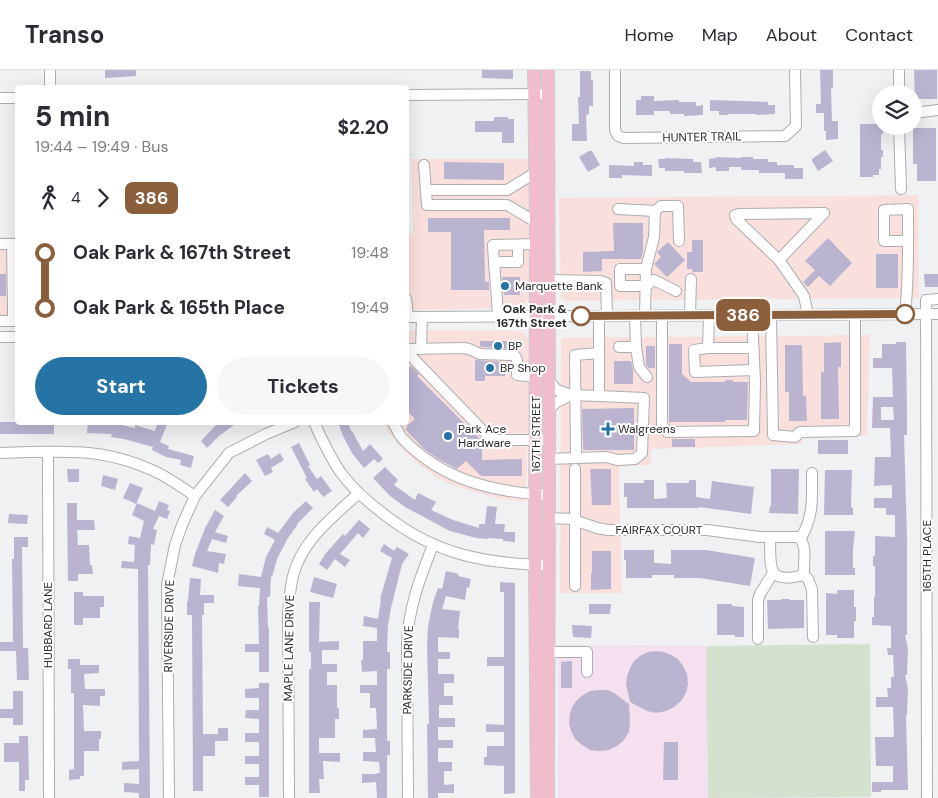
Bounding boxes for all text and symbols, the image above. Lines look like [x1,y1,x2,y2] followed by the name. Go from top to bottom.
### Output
[25,19,104,50] text: Transo
[624,23,674,47] text: Home
[702,23,738,47] text: Map
[766,23,817,47] text: About
[845,23,913,47] text: Contact
[872,85,922,135] map controls
[872,85,922,135] button: layers
[35,98,110,135] text: 5 min
[338,115,389,140] text: $2.20
[662,128,742,146] street label: HUNTER TRAIL
[35,136,168,157] text: 19:44 – 19:49 · Bus
[35,184,63,212] icon: walk
[89,184,117,212] icon: forward
[135,186,168,210] text: 386
[71,187,81,208] text: 4
[73,240,291,265] text: Oak Park & 167th Street
[351,242,389,263] text: 19:48
[515,278,603,294] place label: Marquette Bank
[499,280,511,292] marker: Marquette Bank
[73,295,285,320] text: Oak Park & 165th Place
[351,297,389,318] text: 19:49
[714,299,772,331] line badge: 386
[496,301,568,331] place label: Oak Park & 167th Street
[726,303,760,327] text: 386
[895,304,915,324] unlabelled marker
[571,306,591,326] marker: Oak Park & 167th Street
[508,338,522,354] place label: BP
[492,340,504,352] marker: BP
[35,357,207,415] button: Start
[217,357,389,415] button: Tickets
[500,360,546,376] place label: BP Shop
[484,362,496,374] marker: BP Shop
[528,396,544,472] street label: 167TH STREET
[458,421,511,451] place label: Park Ace Hardware
[618,421,676,437] place label: Walgreens
[602,423,614,435] marker: Walgreens
[442,430,454,442] marker: Park Ace Hardware
[919,520,935,592] street label: 165TH PLACE
[615,522,703,538] street label: FAIRFAX COURT
[160,579,178,673] street label: RIVERSIDE DRIVE
[40,582,56,668] street label: HUBBARD LANE
[280,594,298,702] street label: MAPLE LANE DRIVE
[399,625,417,715] street label: PARKSIDE DRIVE

